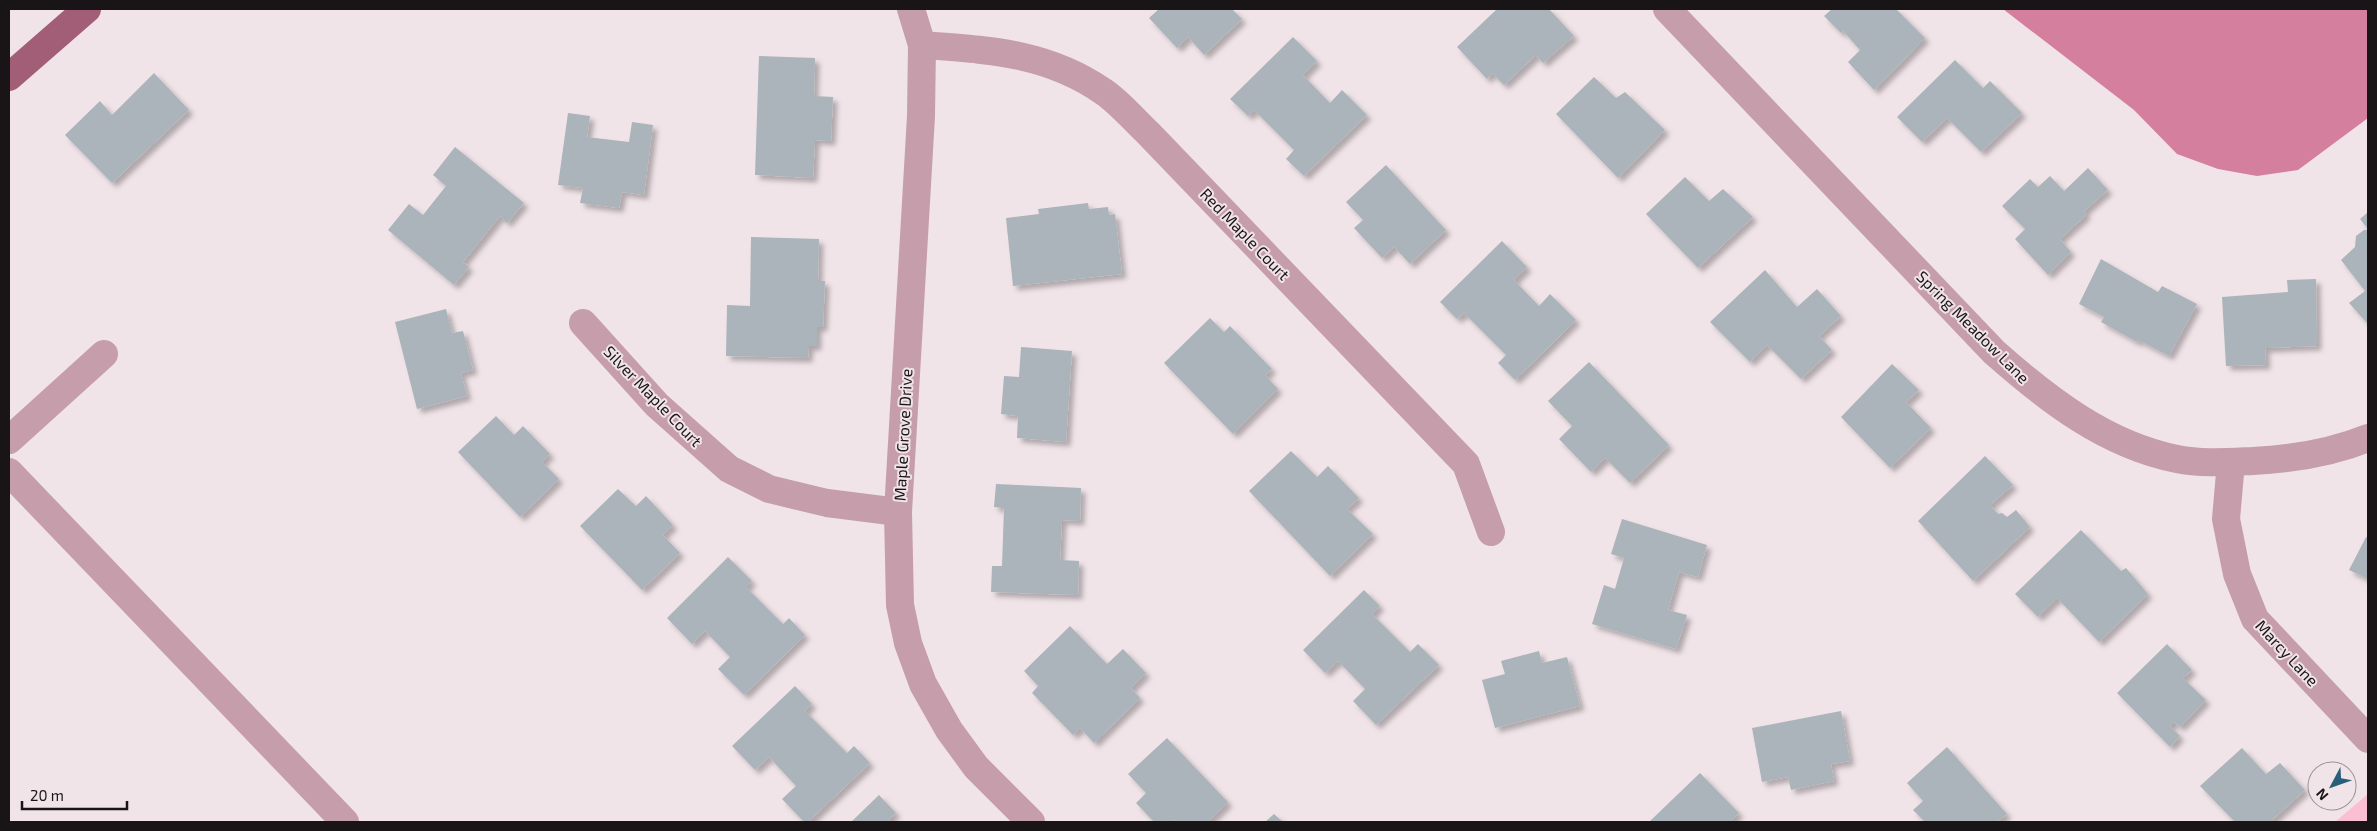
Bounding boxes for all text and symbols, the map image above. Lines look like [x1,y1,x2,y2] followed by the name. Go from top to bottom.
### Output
[1197,184,1294,283] street label: Red Maple Court
[1913,266,2034,387] street label: Spring Meadow Lane
[600,341,706,450] street label: Silver Maple Court
[890,368,915,502] street label: Maple Grove Drive
[2252,616,2323,690] street label: Marcy Lane
[2307,761,2357,811] north arrow
[22,778,128,810] scale bar
[2312,785,2332,804] text: N
[30,786,64,804] text: 20 m

